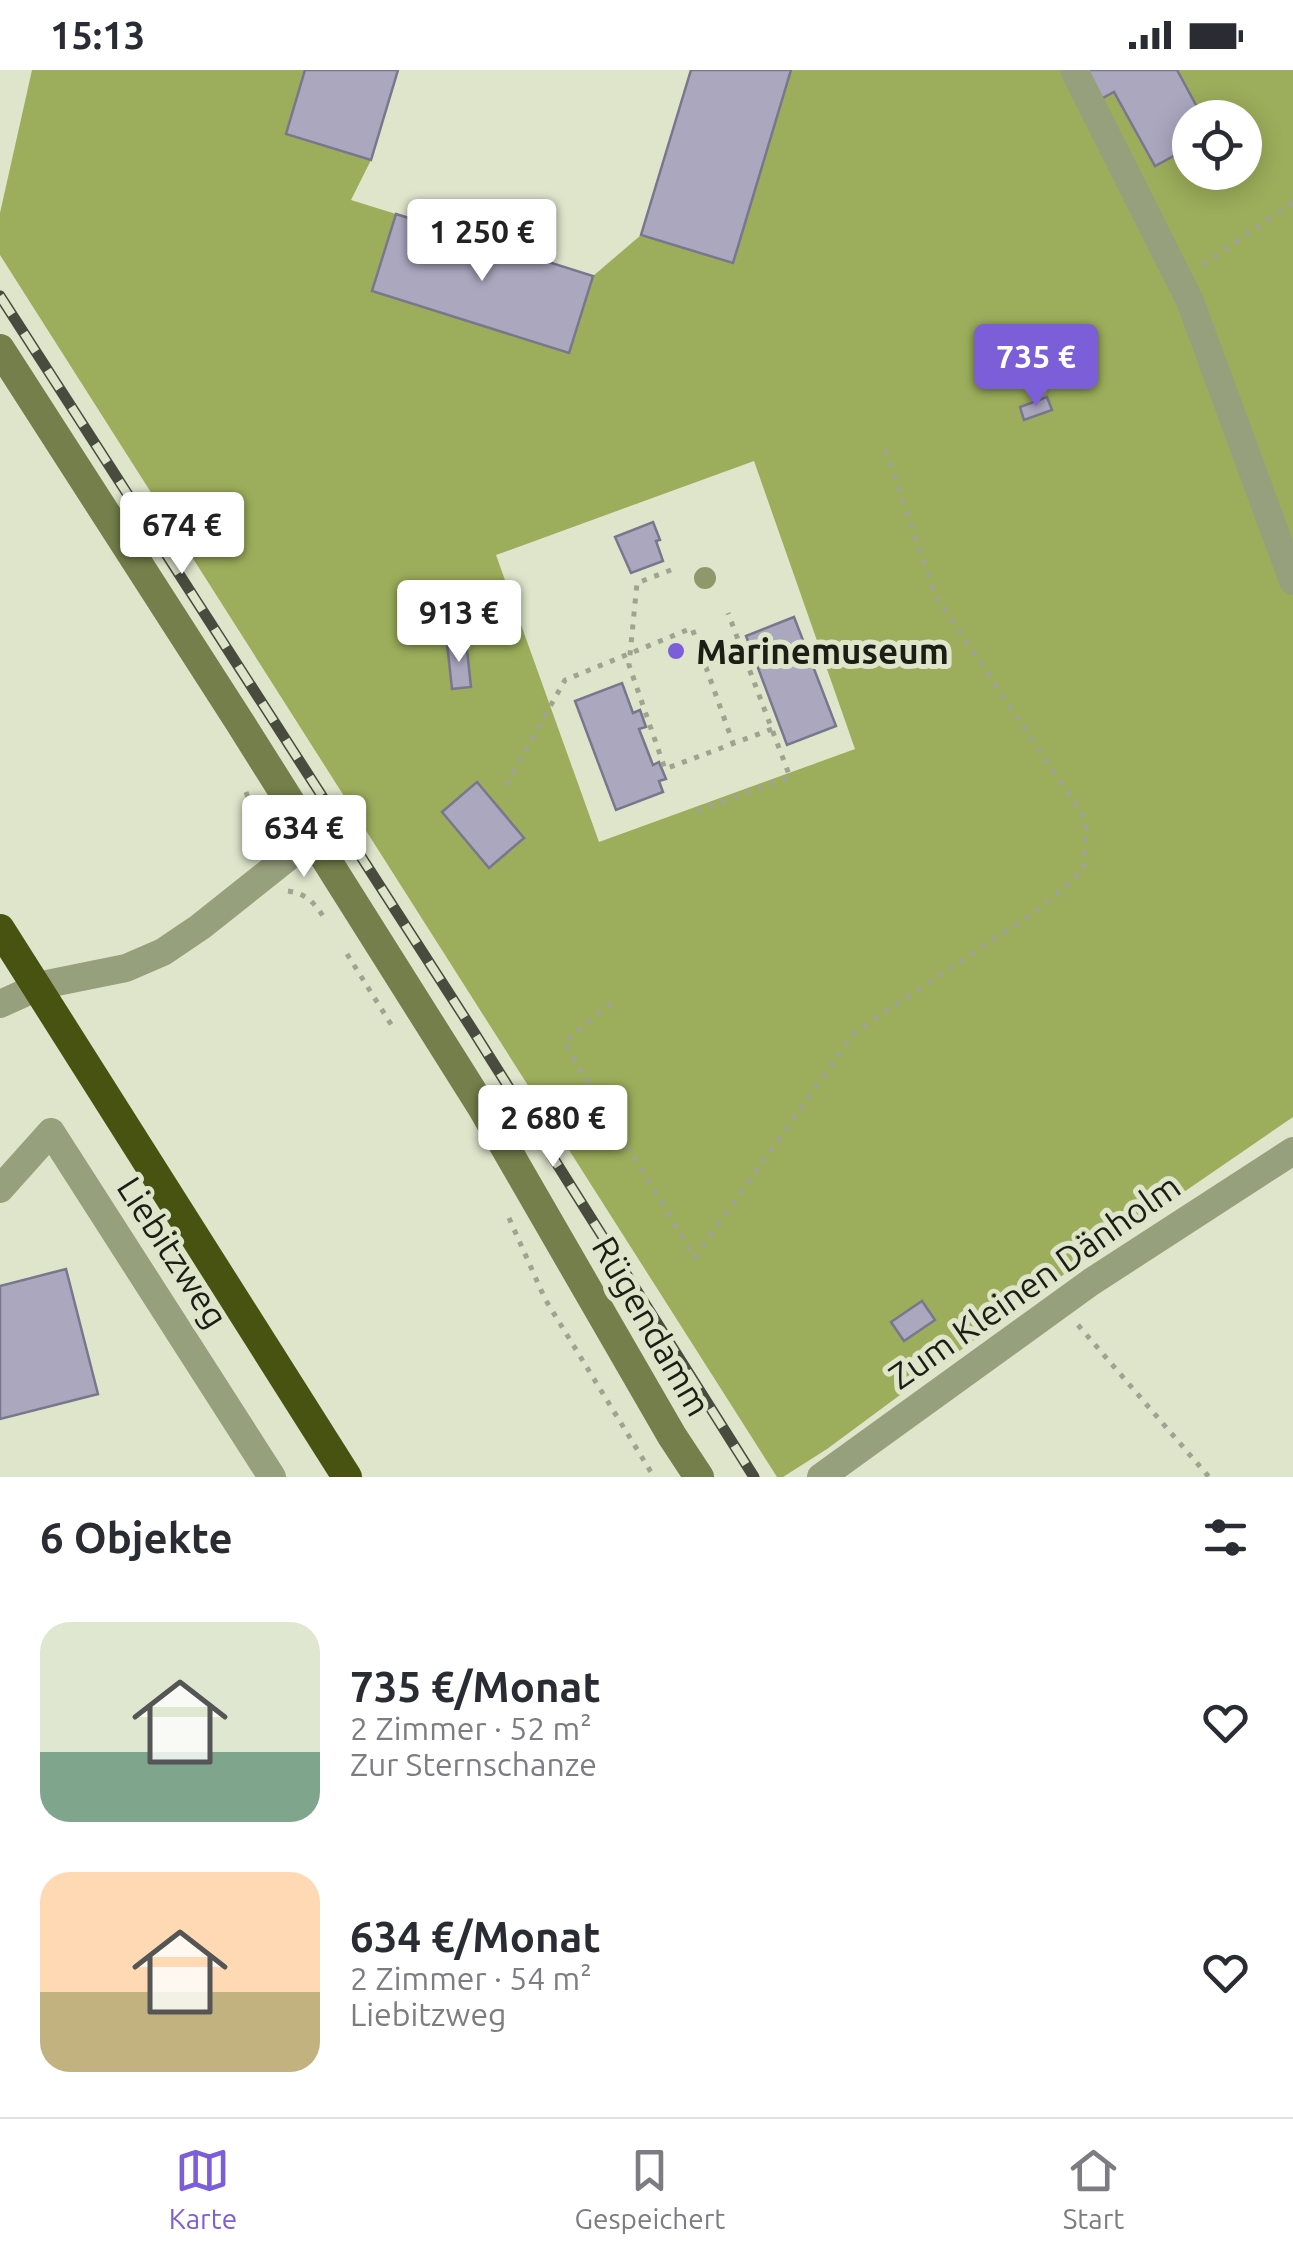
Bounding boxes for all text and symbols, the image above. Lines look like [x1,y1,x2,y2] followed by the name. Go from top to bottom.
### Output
[50,14,145,56] text: 15:13
[1172,100,1262,190] map controls
[1172,100,1262,190] button: locate
[390,199,574,284] pin: 1 250 €
[429,213,535,249] text: 1 250 €
[966,324,1106,409] pin: 735 €
[996,338,1076,374] text: 735 €
[112,492,252,577] pin: 674 €
[142,506,222,542] text: 674 €
[389,580,529,665] pin: 913 €
[419,594,499,630] text: 913 €
[696,631,949,671] place label: Marinemuseum
[665,640,687,662] marker: Marinemuseum
[234,795,374,880] pin: 634 €
[264,809,344,845] text: 634 €
[461,1085,645,1170] pin: 2 680 €
[500,1099,606,1135] text: 2 680 €
[881,1165,1187,1397] street label: Zum Kleinen Dänholm
[110,1169,236,1335] street label: Liebitzweg
[585,1229,719,1423] street label: Rügendamm
[1198,1510,1253,1565] icon: filters
[40,1514,233,1561] text: 6 Objekte
[120,1662,240,1782] icon: home
[350,1663,601,1710] text: 735 €/Monat
[1198,1695,1253,1750] icon: heart
[350,1710,592,1746] text: 2 Zimmer · 52 m²
[350,1746,597,1782] text: Zur Sternschanze
[120,1912,240,2032] icon: home
[350,1913,601,1960] text: 634 €/Monat
[1198,1945,1253,2000] icon: heart
[350,1960,592,1996] text: 2 Zimmer · 54 m²
[350,1996,506,2032] text: Liebitzweg
[169,2143,237,2234] tab: Karte
[574,2143,725,2234] tab: Gespeichert
[1063,2143,1124,2234] tab: Start

